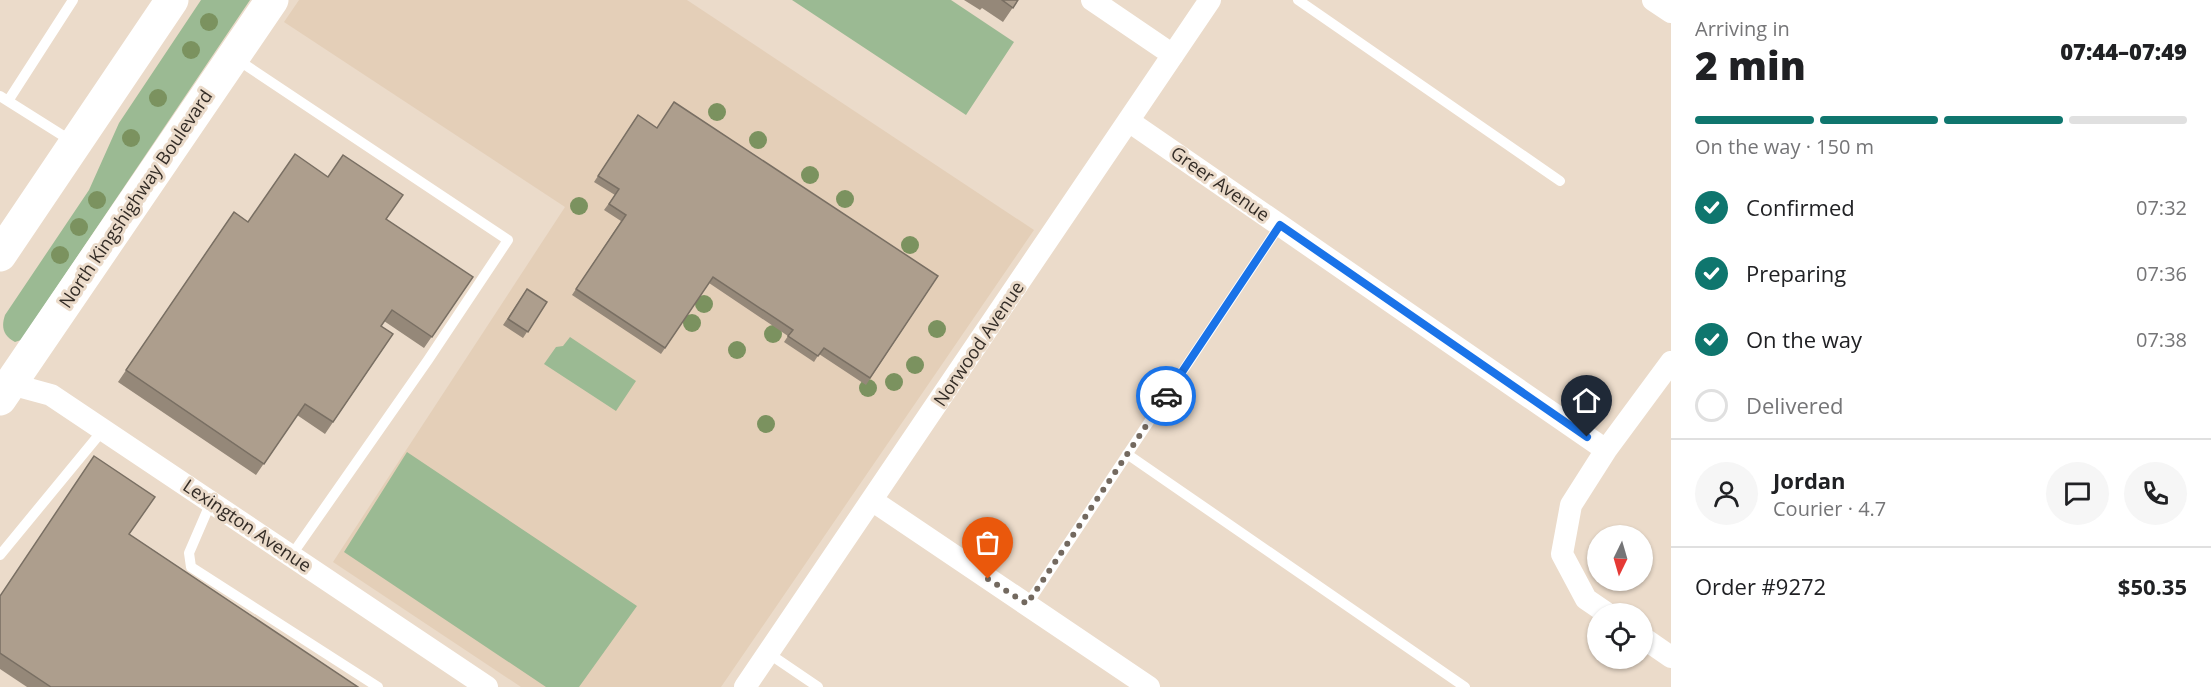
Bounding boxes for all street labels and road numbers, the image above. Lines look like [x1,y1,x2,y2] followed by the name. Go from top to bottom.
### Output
[53,85,217,312] street label: North Kingshighway Boulevard
[1166,140,1275,226] street label: Greer Avenue
[927,276,1029,411] street label: Norwood Avenue
[179,473,316,577] street label: Lexington Avenue

